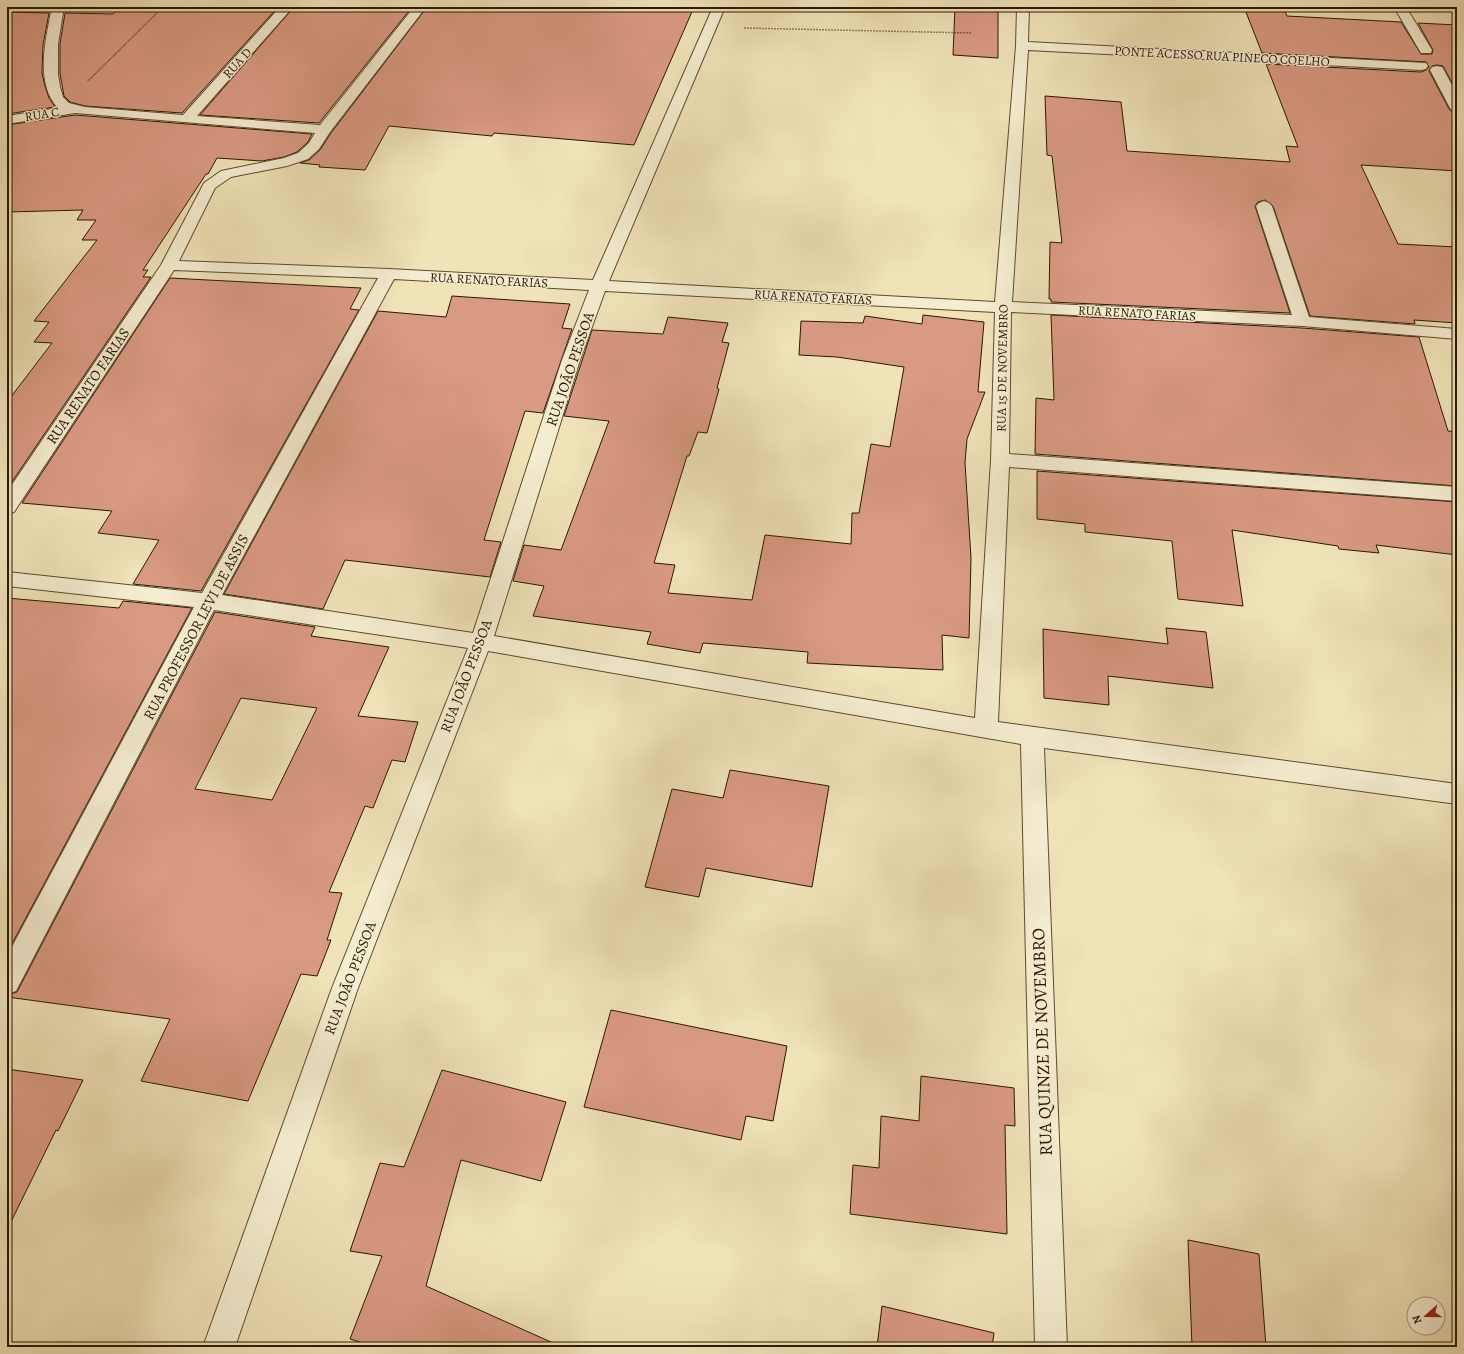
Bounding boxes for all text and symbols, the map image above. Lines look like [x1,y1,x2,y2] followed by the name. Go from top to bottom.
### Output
[1114,42,1330,70] street label: PONTE ACESSO RUA PINECO COELHO
[219,44,255,82] street label: RUA D
[24,103,60,125] street label: RUA C
[430,268,549,292] street label: RUA RENATO FARIAS
[754,285,873,309] street label: RUA RENATO FARIAS
[1078,301,1197,325] street label: RUA RENATO FARIAS
[992,304,1012,432] street label: RUA 15 DE NOVEMBRO
[541,309,599,429] street label: RUA JOÃO PESSOA
[42,324,134,448] street label: RUA RENATO FARIAS
[138,531,254,723] street label: RUA PROFESSOR LEVI DE ASSIS
[435,616,497,735] street label: RUA JOÃO PESSOA
[319,918,381,1037] street label: RUA JOÃO PESSOA
[1026,928,1058,1156] street label: RUA QUINZE DE NOVEMBRO
[1406,1296,1446,1336] north arrow
[1409,1313,1426,1326] text: N

